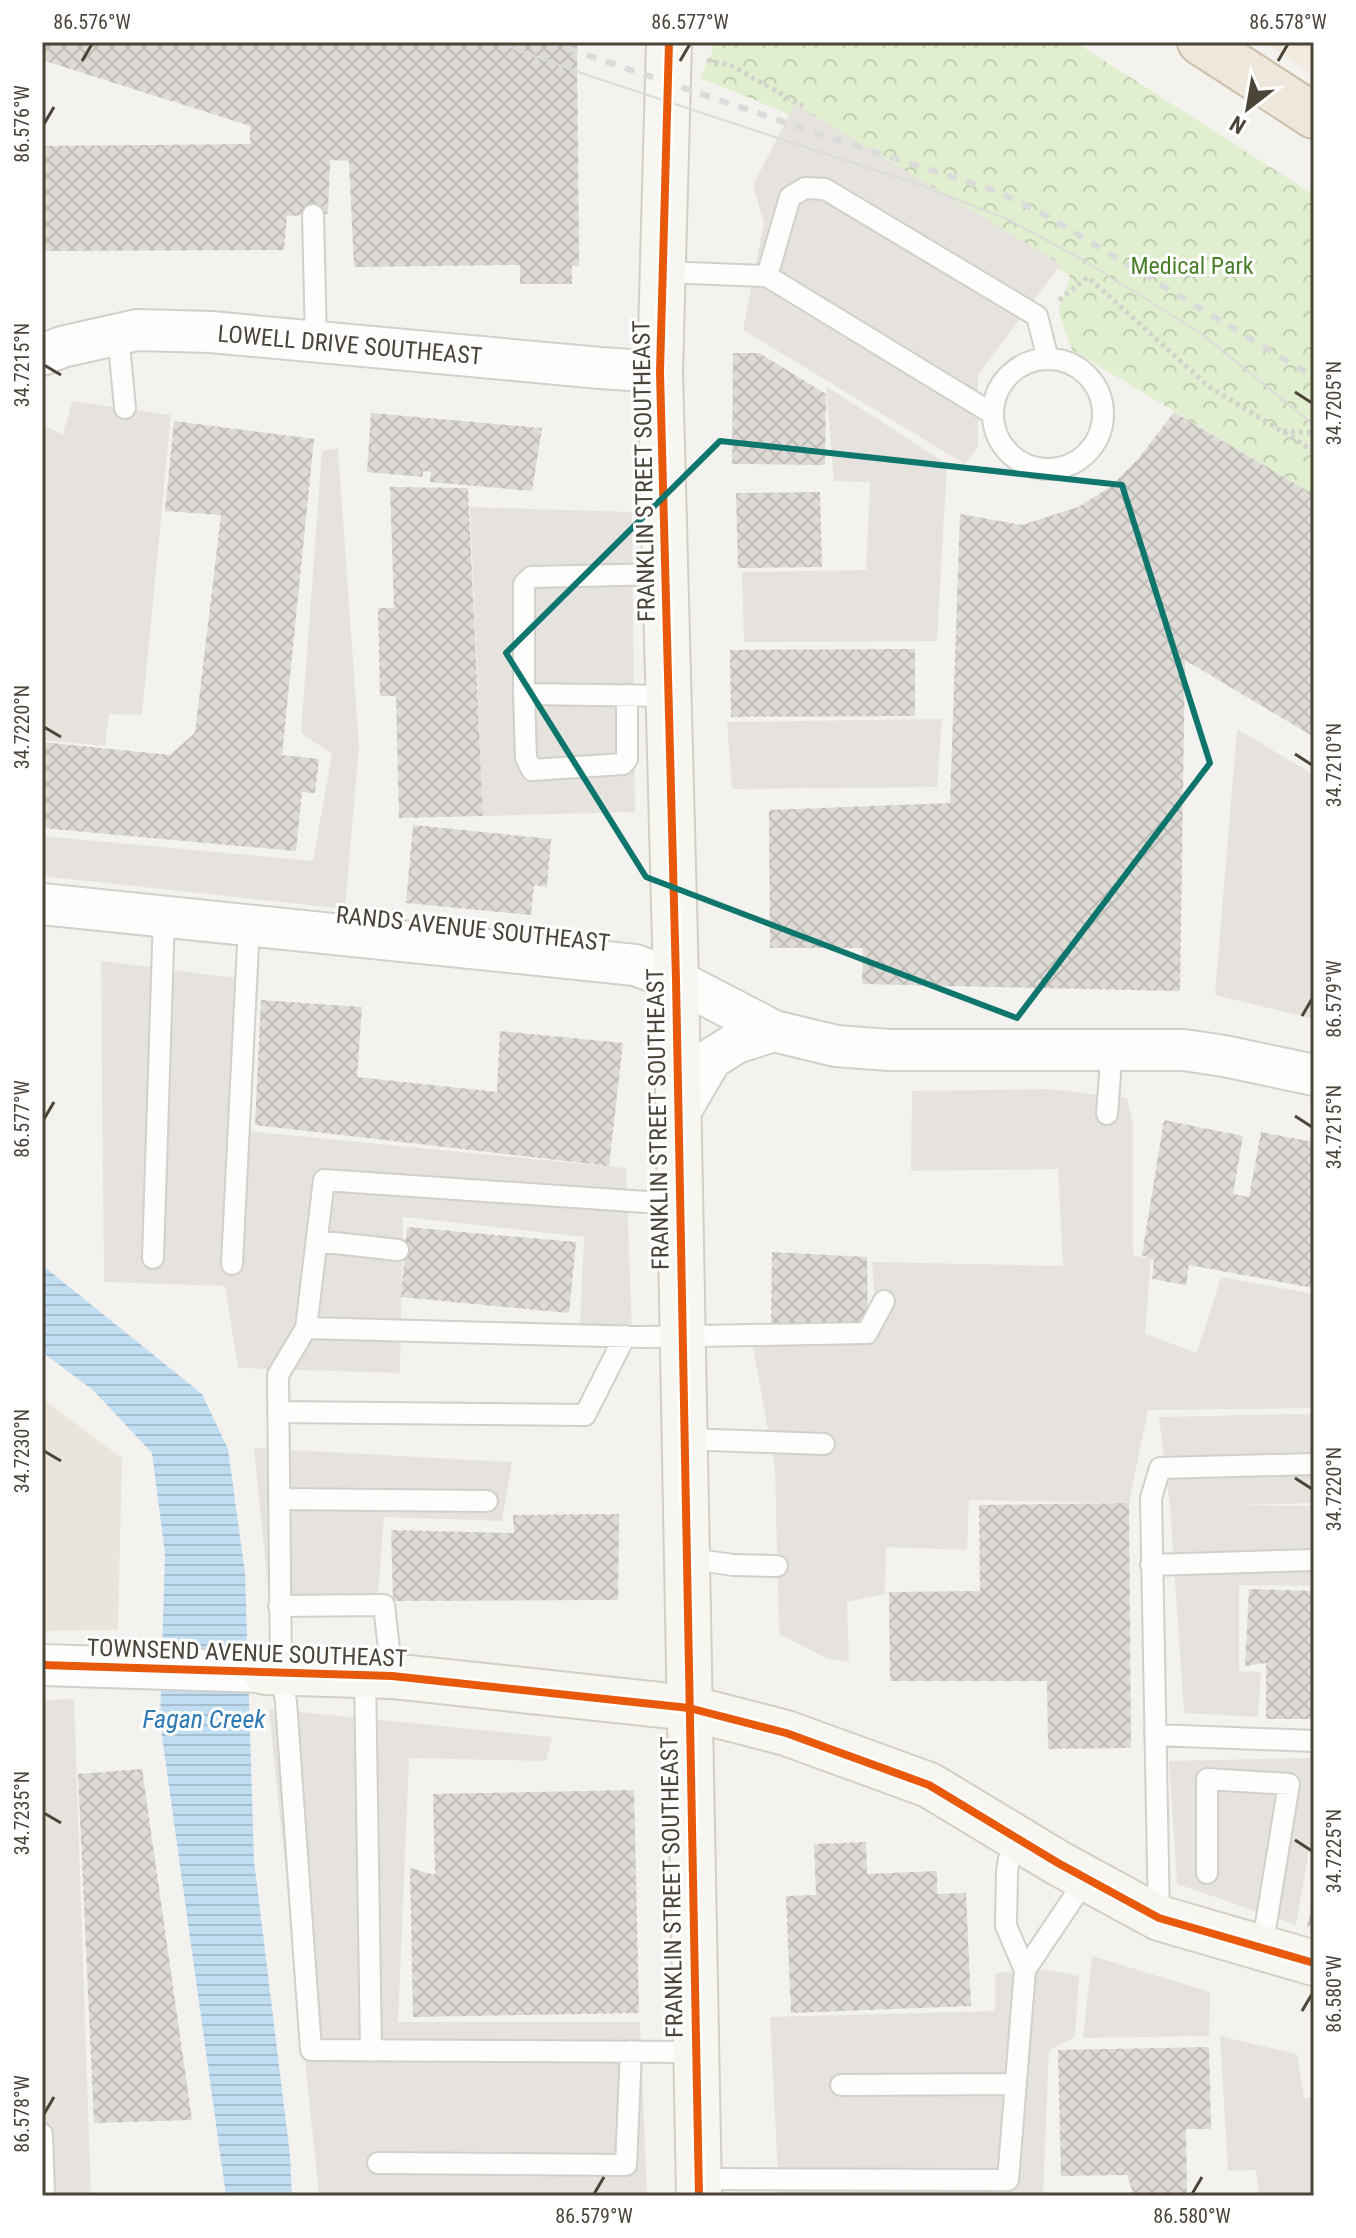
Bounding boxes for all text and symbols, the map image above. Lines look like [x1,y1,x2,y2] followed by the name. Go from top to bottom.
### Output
[53,10,131,34] text: 86.576°W
[651,10,729,34] text: 86.577°W
[1249,10,1327,34] text: 86.578°W
[1208,68,1288,148] north arrow
[10,85,34,163] text: 86.576°W
[1226,111,1250,139] text: N
[1130,252,1254,280] park label: Medical Park
[217,319,483,371] street label: LOWELL DRIVE SOUTHEAST
[627,320,661,622] street label: FRANKLIN STREET SOUTHEAST
[10,323,34,407] text: 34.7215°N
[1322,361,1346,445] text: 34.7205°N
[10,685,34,769] text: 34.7220°N
[1322,723,1346,807] text: 34.7210°N
[335,901,611,957] street label: RANDS AVENUE SOUTHEAST
[1322,960,1346,1038] text: 86.579°W
[641,968,675,1270] street label: FRANKLIN STREET SOUTHEAST
[10,1080,34,1158] text: 86.577°W
[1322,1085,1346,1169] text: 34.7215°N
[10,1409,34,1493] text: 34.7230°N
[1322,1447,1346,1531] text: 34.7220°N
[86,1633,408,1673] street label: TOWNSEND AVENUE SOUTHEAST
[142,1704,266,1734] water label: Fagan Creek
[655,1736,689,2038] street label: FRANKLIN STREET SOUTHEAST
[10,1771,34,1855] text: 34.7235°N
[1322,1809,1346,1893] text: 34.7225°N
[1322,1955,1346,2033] text: 86.580°W
[10,2075,34,2153] text: 86.578°W
[555,2204,633,2228] text: 86.579°W
[1153,2204,1231,2228] text: 86.580°W

